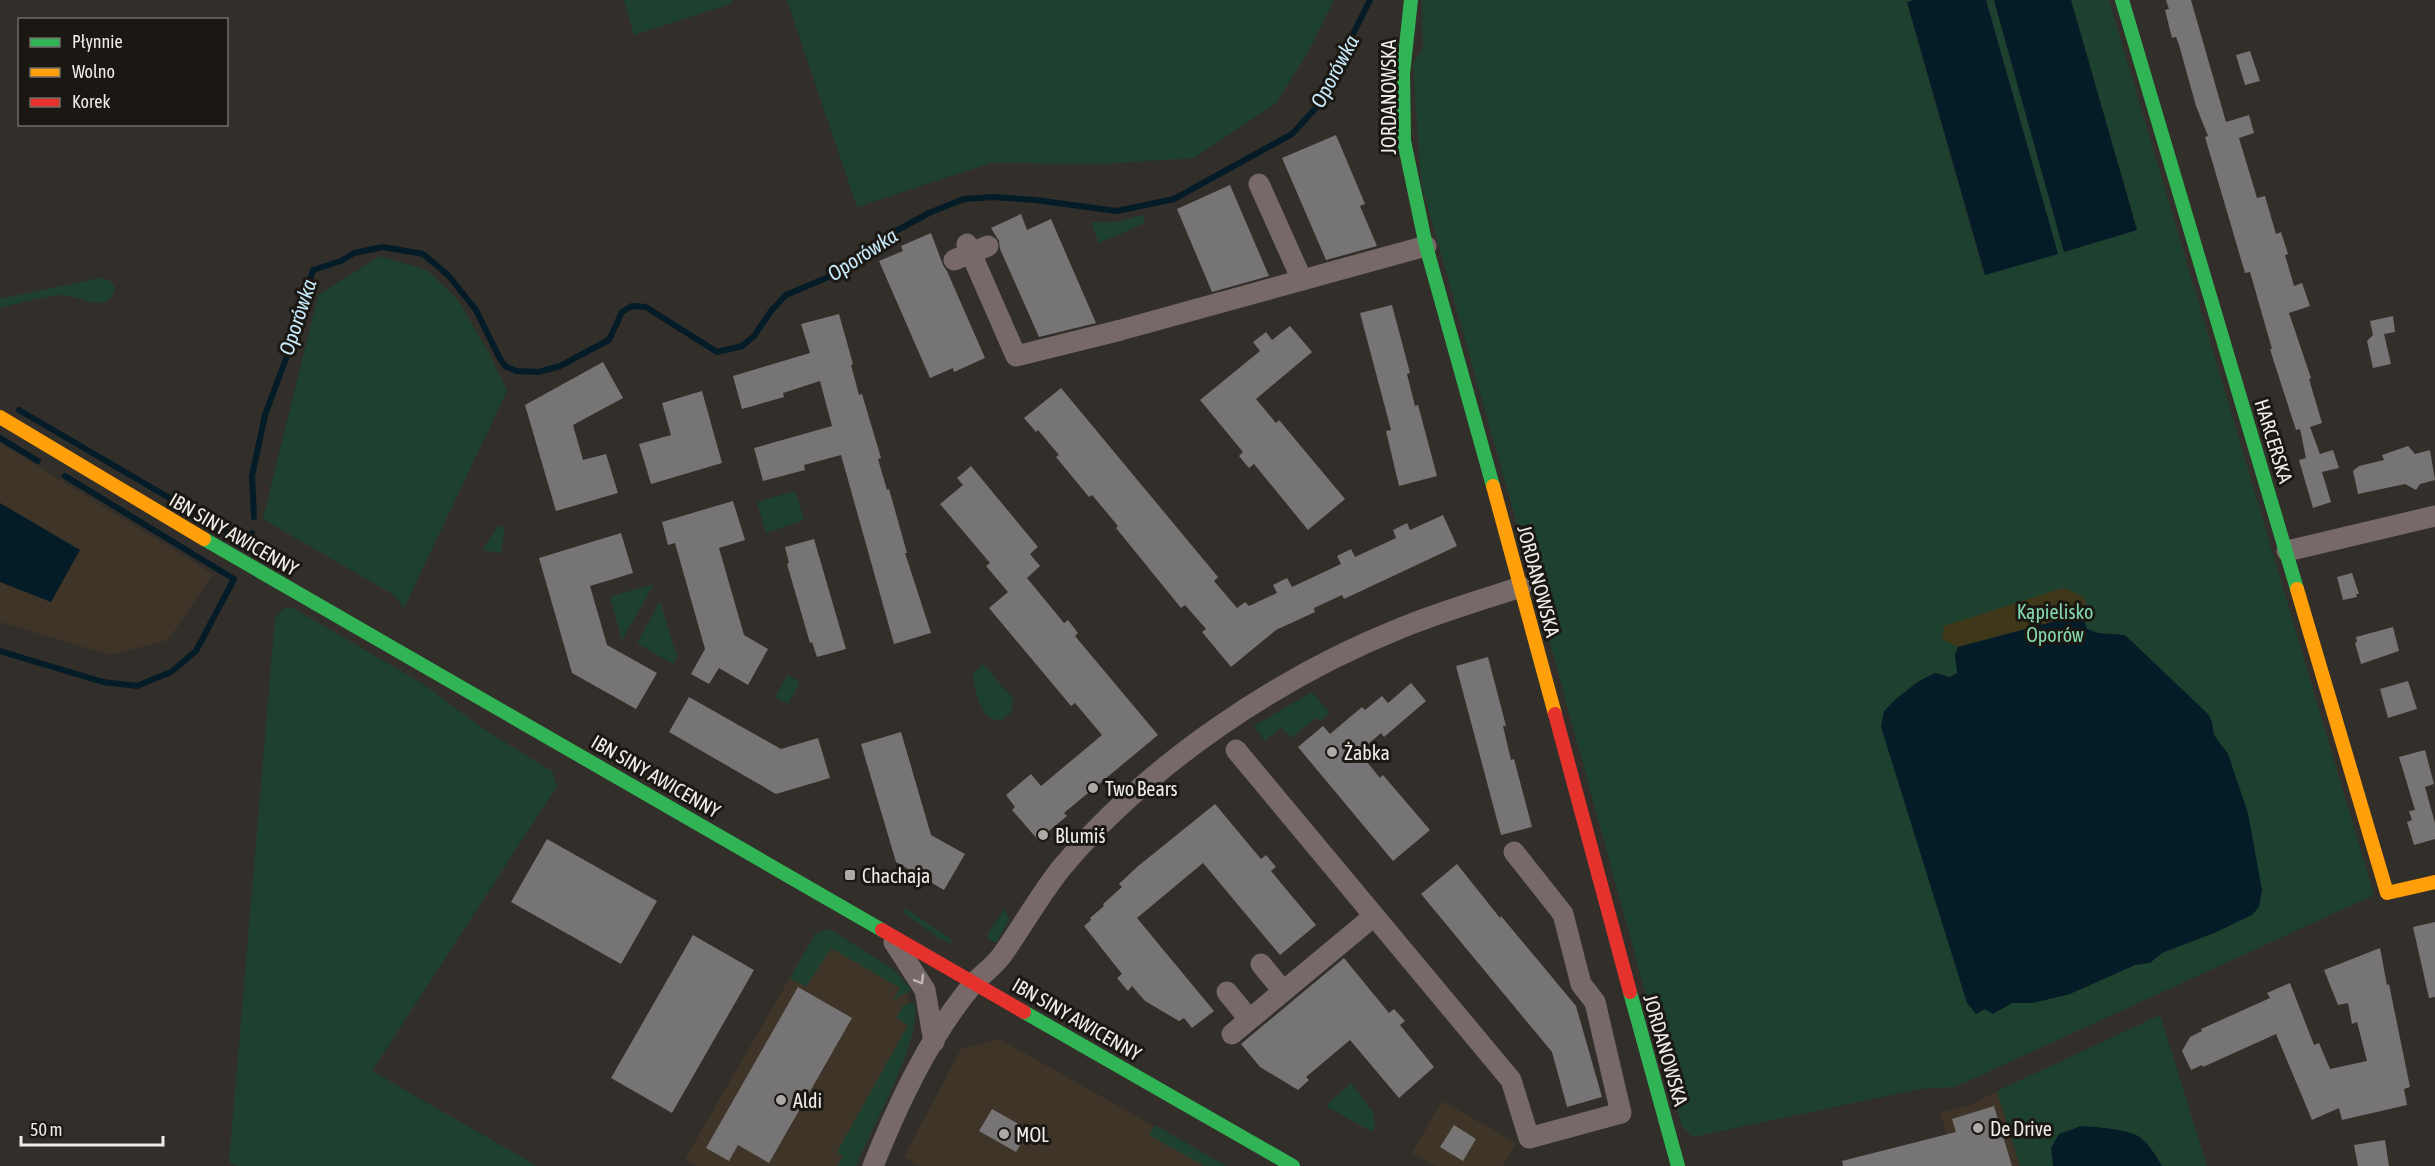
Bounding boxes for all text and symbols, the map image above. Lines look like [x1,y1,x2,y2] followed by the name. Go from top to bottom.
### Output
[18,18,228,126] legend
[72,31,123,52] text: Płynnie
[1305,31,1363,111] water label: Oporówka
[1377,39,1400,154] street label: JORDANOWSKA
[72,61,115,82] text: Wolno
[72,91,110,112] text: Korek
[823,222,902,285] water label: Oporówka
[273,276,321,358] water label: Oporówka
[2250,396,2298,486] street label: HARCERSKA
[165,488,303,580] street label: IBN SINY AWICENNY
[1513,523,1565,640] street label: JORDANOWSKA
[2017,600,2093,646] park label: Kąpielisko Oporów
[587,730,725,822] street label: IBN SINY AWICENNY
[1344,741,1390,764] place label: Żabka
[1325,745,1339,759] marker: Żabka
[1105,777,1178,800] place label: Two Bears
[1086,781,1100,795] marker: Two Bears
[1055,824,1106,847] place label: Blumiś
[1036,828,1050,842] marker: Blumiś
[862,864,930,887] place label: Chachaja
[843,868,857,882] marker: Chachaja
[1008,973,1146,1065] street label: IBN SINY AWICENNY
[913,974,924,984] one-way arrow
[1639,992,1693,1109] street label: JORDANOWSKA
[793,1089,822,1112] place label: Aldi
[774,1093,788,1107] marker: Aldi
[21,1109,164,1147] scale bar
[1990,1117,2052,1140] place label: De Drive
[30,1119,62,1140] text: 50 m
[1971,1121,1985,1135] marker: De Drive
[1016,1123,1049,1146] place label: MOL
[997,1127,1011,1141] marker: MOL

